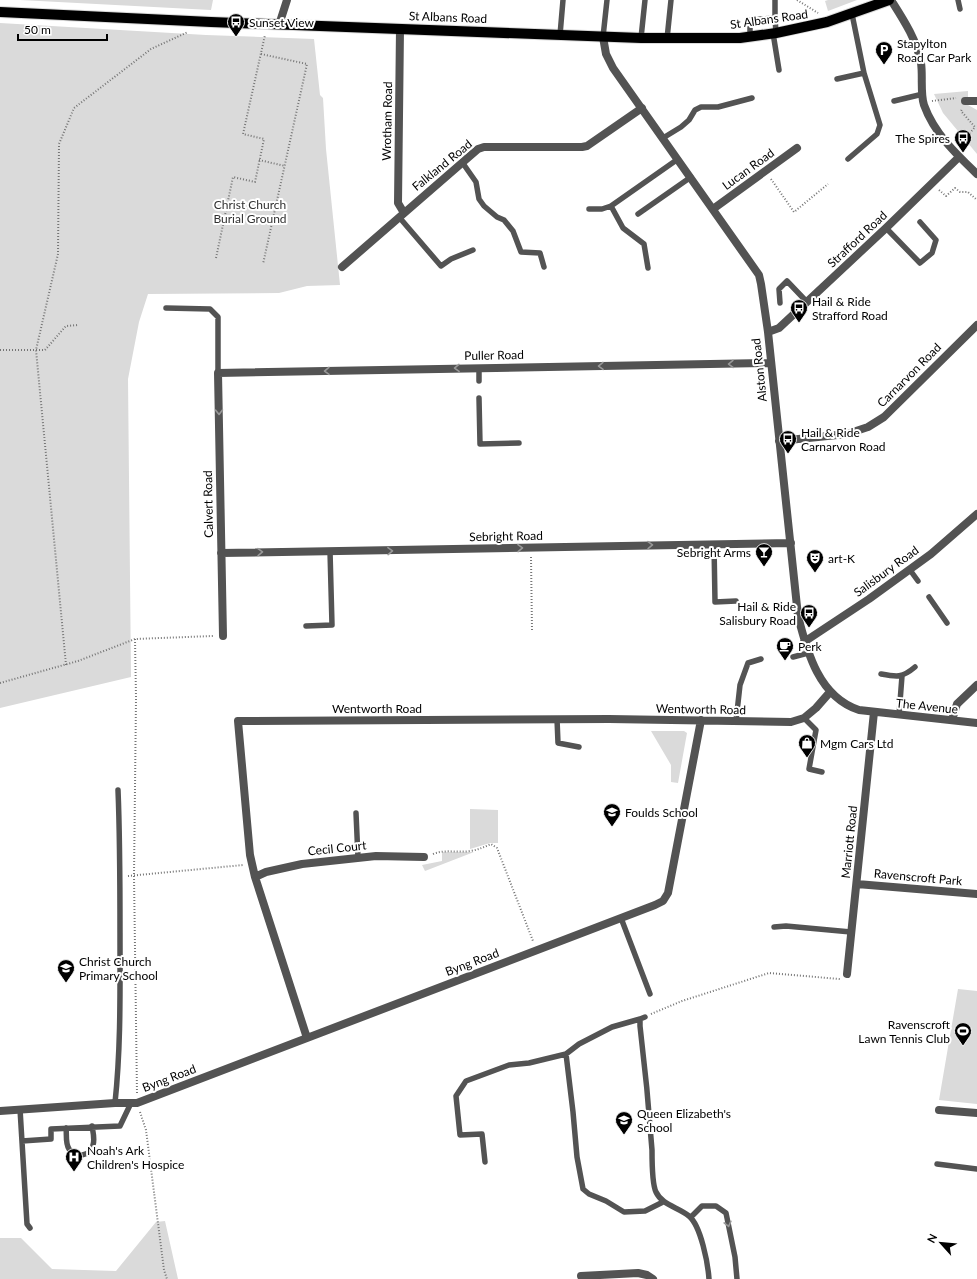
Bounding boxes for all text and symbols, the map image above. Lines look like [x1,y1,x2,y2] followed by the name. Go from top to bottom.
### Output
[729,6,809,32] street label: St Albans Road
[409,8,487,26] street label: St Albans Road
[226,12,246,37] bus stop icon: Sunset View
[249,15,314,30] place label: Sunset View
[18,16,107,42] scale bar
[24,22,51,37] text: 50 m
[897,36,972,65] place label: Stapylton Road Car Park
[874,40,894,65] parking icon: Stapylton Road Car Park
[379,81,395,161] street label: Wrotham Road
[953,128,973,153] bus stop icon: The Spires
[895,131,950,146] place label: The Spires
[409,136,475,194] street label: Falkland Road
[719,145,777,193] street label: Lucan Road
[213,197,287,226] park label: Christ Church Burial Ground
[824,208,890,270] street label: Strafford Road
[812,294,888,323] place label: Hail & Ride Strafford Road
[789,298,809,323] bus stop icon: Hail & Ride Strafford Road
[748,338,770,402] street label: Alston Road
[874,340,944,410] street label: Carnarvon Road
[464,347,524,363] street label: Puller Road
[728,359,734,368] one-way arrow
[598,362,604,370] one-way arrow
[454,364,460,372] one-way arrow
[324,367,330,375] one-way arrow
[215,409,223,415] one-way arrow
[801,425,886,454] place label: Hail & Ride Carnarvon Road
[778,429,798,454] bus stop icon: Hail & Ride Carnarvon Road
[200,470,216,538] street label: Calvert Road
[469,528,543,544] street label: Sebright Road
[647,541,653,549] one-way arrow
[754,542,774,567] bar icon: Sebright Arms
[851,542,921,600] street label: Salisbury Road
[517,544,523,552] one-way arrow
[677,545,751,560] place label: Sebright Arms
[387,546,393,555] one-way arrow
[257,548,263,556] one-way arrow
[805,548,825,573] theatre icon: art-K
[828,551,855,566] place label: art-K
[719,599,796,628] place label: Hail & Ride Salisbury Road
[799,603,819,628] bus stop icon: Hail & Ride Salisbury Road
[775,636,795,661] cafe icon: Perk
[798,639,823,654] place label: Perk
[895,695,959,717] street label: The Avenue
[332,701,422,716] street label: Wentworth Road
[656,701,746,717] street label: Wentworth Road
[797,733,817,758] shop icon: Mgm Cars Ltd
[820,736,893,751] place label: Mgm Cars Ltd
[602,802,622,827] school or university icon: Foulds School
[625,805,698,820] place label: Foulds School
[838,805,860,879] street label: Marriott Road
[307,837,368,859] street label: Cecil Court
[873,866,964,888] street label: Ravenscroft Park
[443,945,501,979] street label: Byng Road
[79,954,158,983] place label: Christ Church Primary School
[56,958,76,983] school or university icon: Christ Church Primary School
[858,1017,951,1046] place label: Ravenscroft Lawn Tennis Club
[953,1021,973,1046] sports icon: Ravenscroft Lawn Tennis Club
[140,1061,198,1095] street label: Byng Road
[637,1106,731,1135] place label: Queen Elizabeth's School
[614,1110,634,1135] school or university icon: Queen Elizabeth's School
[87,1143,184,1172] place label: Noah's Ark Children's Hospice
[64,1147,84,1172] hospital icon: Noah's Ark Children's Hospice
[724,1220,732,1227] one-way arrow
[921,1223,961,1263] north arrow
[924,1232,939,1245] text: N

